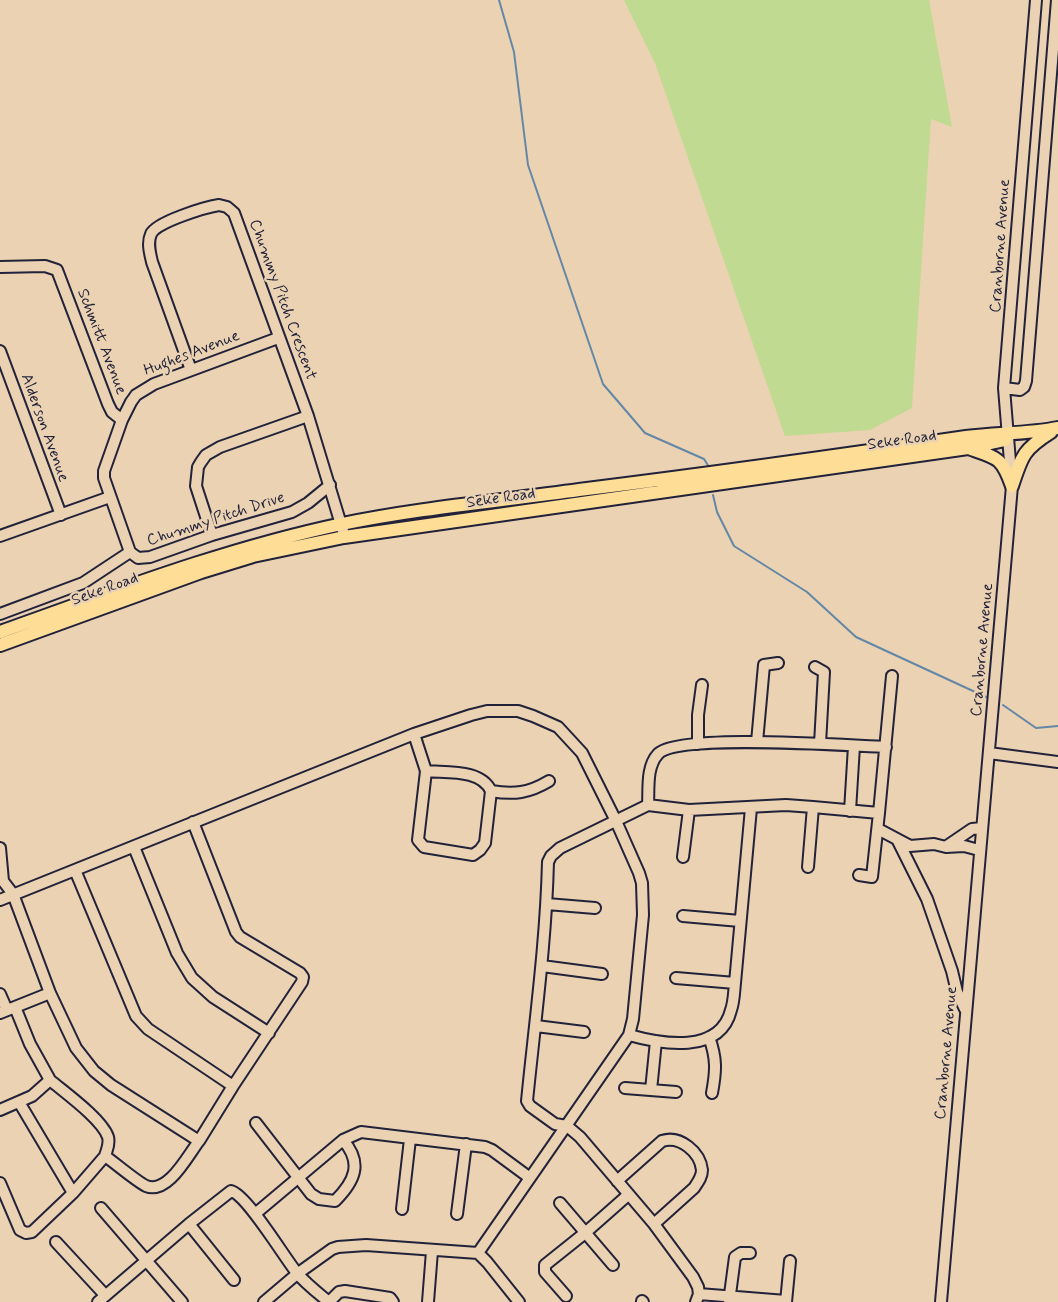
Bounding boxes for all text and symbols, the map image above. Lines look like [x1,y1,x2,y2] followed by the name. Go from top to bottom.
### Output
[987,179,1015,313] street label: Cranborne Avenue
[244,217,320,383] street label: Chummy Pitch Crescent
[72,286,130,398] street label: Schmitt Avenue
[141,327,243,381] street label: Hughes Avenue
[16,371,72,485] street label: Alderson Avenue
[866,427,938,455] street label: Seke Road
[465,485,537,513] street label: Seke Road
[145,489,287,551] street label: Chummy Pitch Drive
[69,569,141,611] street label: Seke Road
[968,582,998,718] street label: Cranborne Avenue
[932,985,962,1121] street label: Cranborne Avenue

